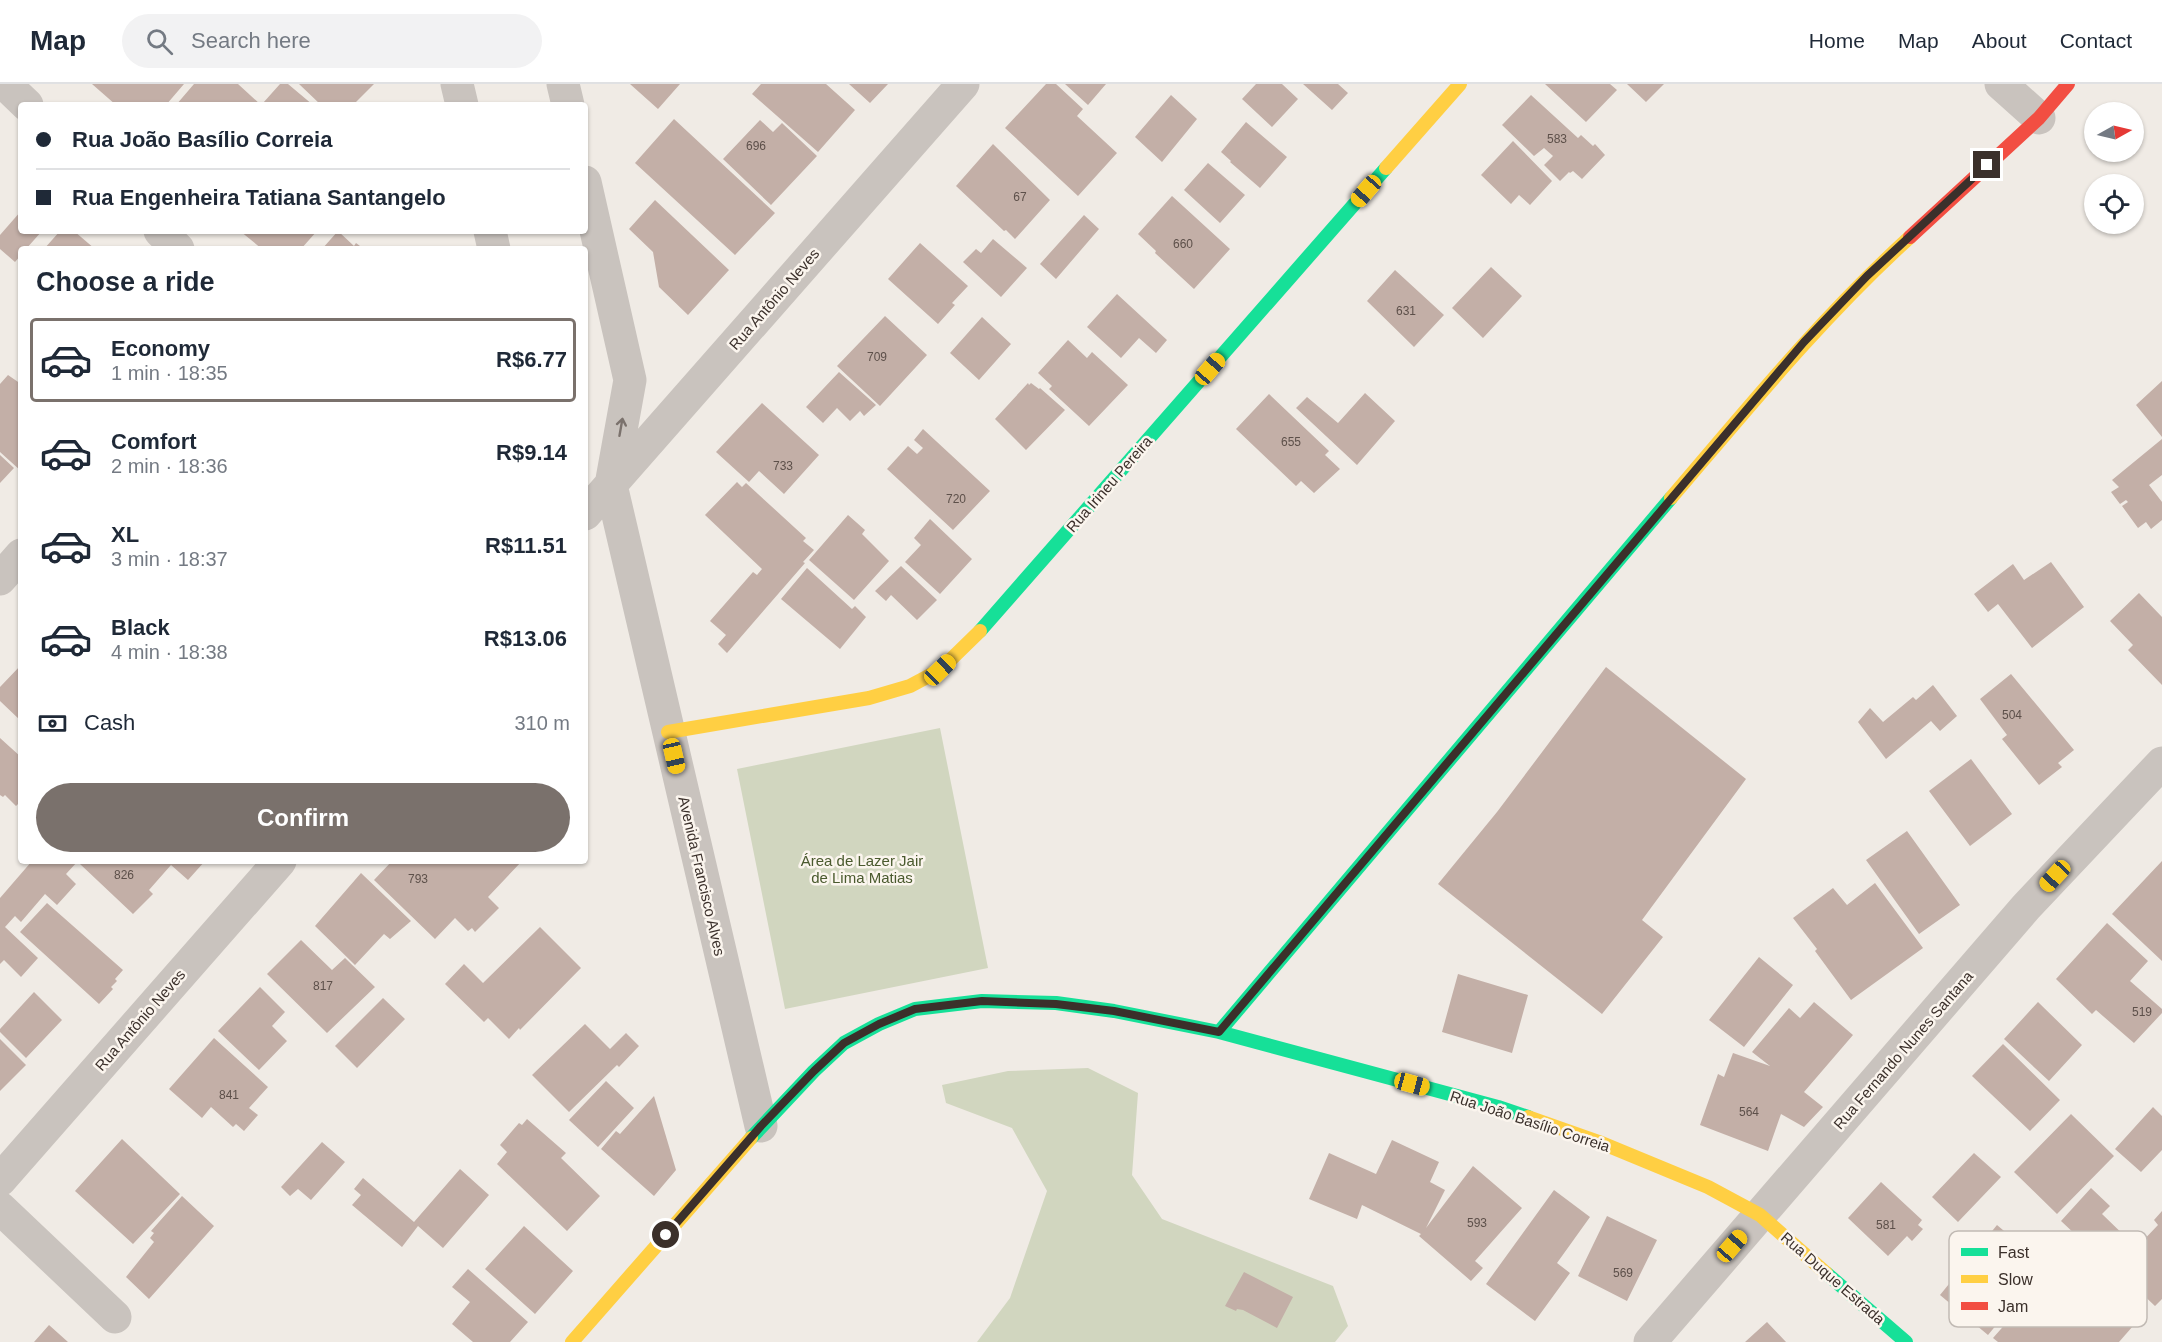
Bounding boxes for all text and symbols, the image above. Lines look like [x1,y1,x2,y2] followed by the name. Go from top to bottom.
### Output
[122,14,542,68] search box
[30,25,86,56] text: Map
[143,25,176,58] icon: search
[191,28,311,53] text: Search here
[1809,29,1865,52] text: Home
[1898,29,1939,52] text: Map
[1972,29,2027,52] text: About
[2060,29,2132,52] text: Contact
[2084,102,2144,162] north arrow
[2084,102,2144,234] map controls
[72,127,332,152] text: Rua João Basílio Correia
[1547,132,1567,146] house number: 583
[746,139,766,153] house number: 696
[1973,151,2000,178] route end
[1347,172,1385,210] car
[2084,174,2144,234] button: locate
[72,185,446,210] text: Rua Engenheira Tatiana Santangelo
[1013,190,1027,204] house number: 67
[1173,237,1193,251] house number: 660
[725,245,823,353] street label: Rua Antônio Neves
[36,267,215,297] text: Choose a ride
[1396,304,1416,318] house number: 631
[39,333,93,387] icon: car
[111,336,210,361] text: Economy
[496,347,567,372] text: R$6.77
[867,350,887,364] house number: 709
[1191,350,1229,388] car
[111,362,228,384] text: 1 min · 18:35
[616,418,627,438] one-way arrow
[39,426,93,480] icon: car
[111,429,197,454] text: Comfort
[1063,432,1156,536] street label: Rua Irineu Pereira
[1281,435,1301,449] house number: 655
[496,440,567,465] text: R$9.14
[111,455,228,477] text: 2 min · 18:36
[773,459,793,473] house number: 733
[946,492,966,506] house number: 720
[39,519,93,573] icon: car
[111,522,139,547] text: XL
[485,533,567,558] text: R$11.51
[111,548,228,570] text: 3 min · 18:37
[39,612,93,666] icon: car
[111,615,170,640] text: Black
[484,626,567,651] text: R$13.06
[111,641,228,663] text: 4 min · 18:38
[921,651,959,689] car
[36,707,69,740] icon: cash
[2002,708,2022,722] house number: 504
[84,710,135,735] text: Cash
[514,712,570,734] text: 310 m
[661,736,687,776] car
[36,783,570,852] button: Confirm
[675,795,729,957] street label: Avenida Francisco Alves
[801,852,923,886] park label: Área de Lazer Jair de Lima Matias
[2036,857,2074,895] car
[114,868,134,882] house number: 826
[408,872,428,886] house number: 793
[91,966,189,1074] street label: Rua Antônio Neves
[1830,967,1977,1132] street label: Rua Fernando Nunes Santana
[313,979,333,993] house number: 817
[2132,1005,2152,1019] house number: 519
[1392,1071,1432,1097] car
[1448,1087,1613,1155] street label: Rua João Basílio Correia
[219,1088,239,1102] house number: 841
[1739,1105,1759,1119] house number: 564
[1467,1216,1487,1230] house number: 593
[1876,1218,1896,1232] house number: 581
[652,1221,679,1248] route start
[1713,1227,1751,1265] car
[1778,1228,1889,1328] street label: Rua Duque Estrada
[1949,1231,2147,1327] legend
[1998,1244,2030,1261] text: Fast
[1613,1266,1633,1280] house number: 569
[1998,1271,2033,1288] text: Slow
[1998,1298,2028,1315] text: Jam

